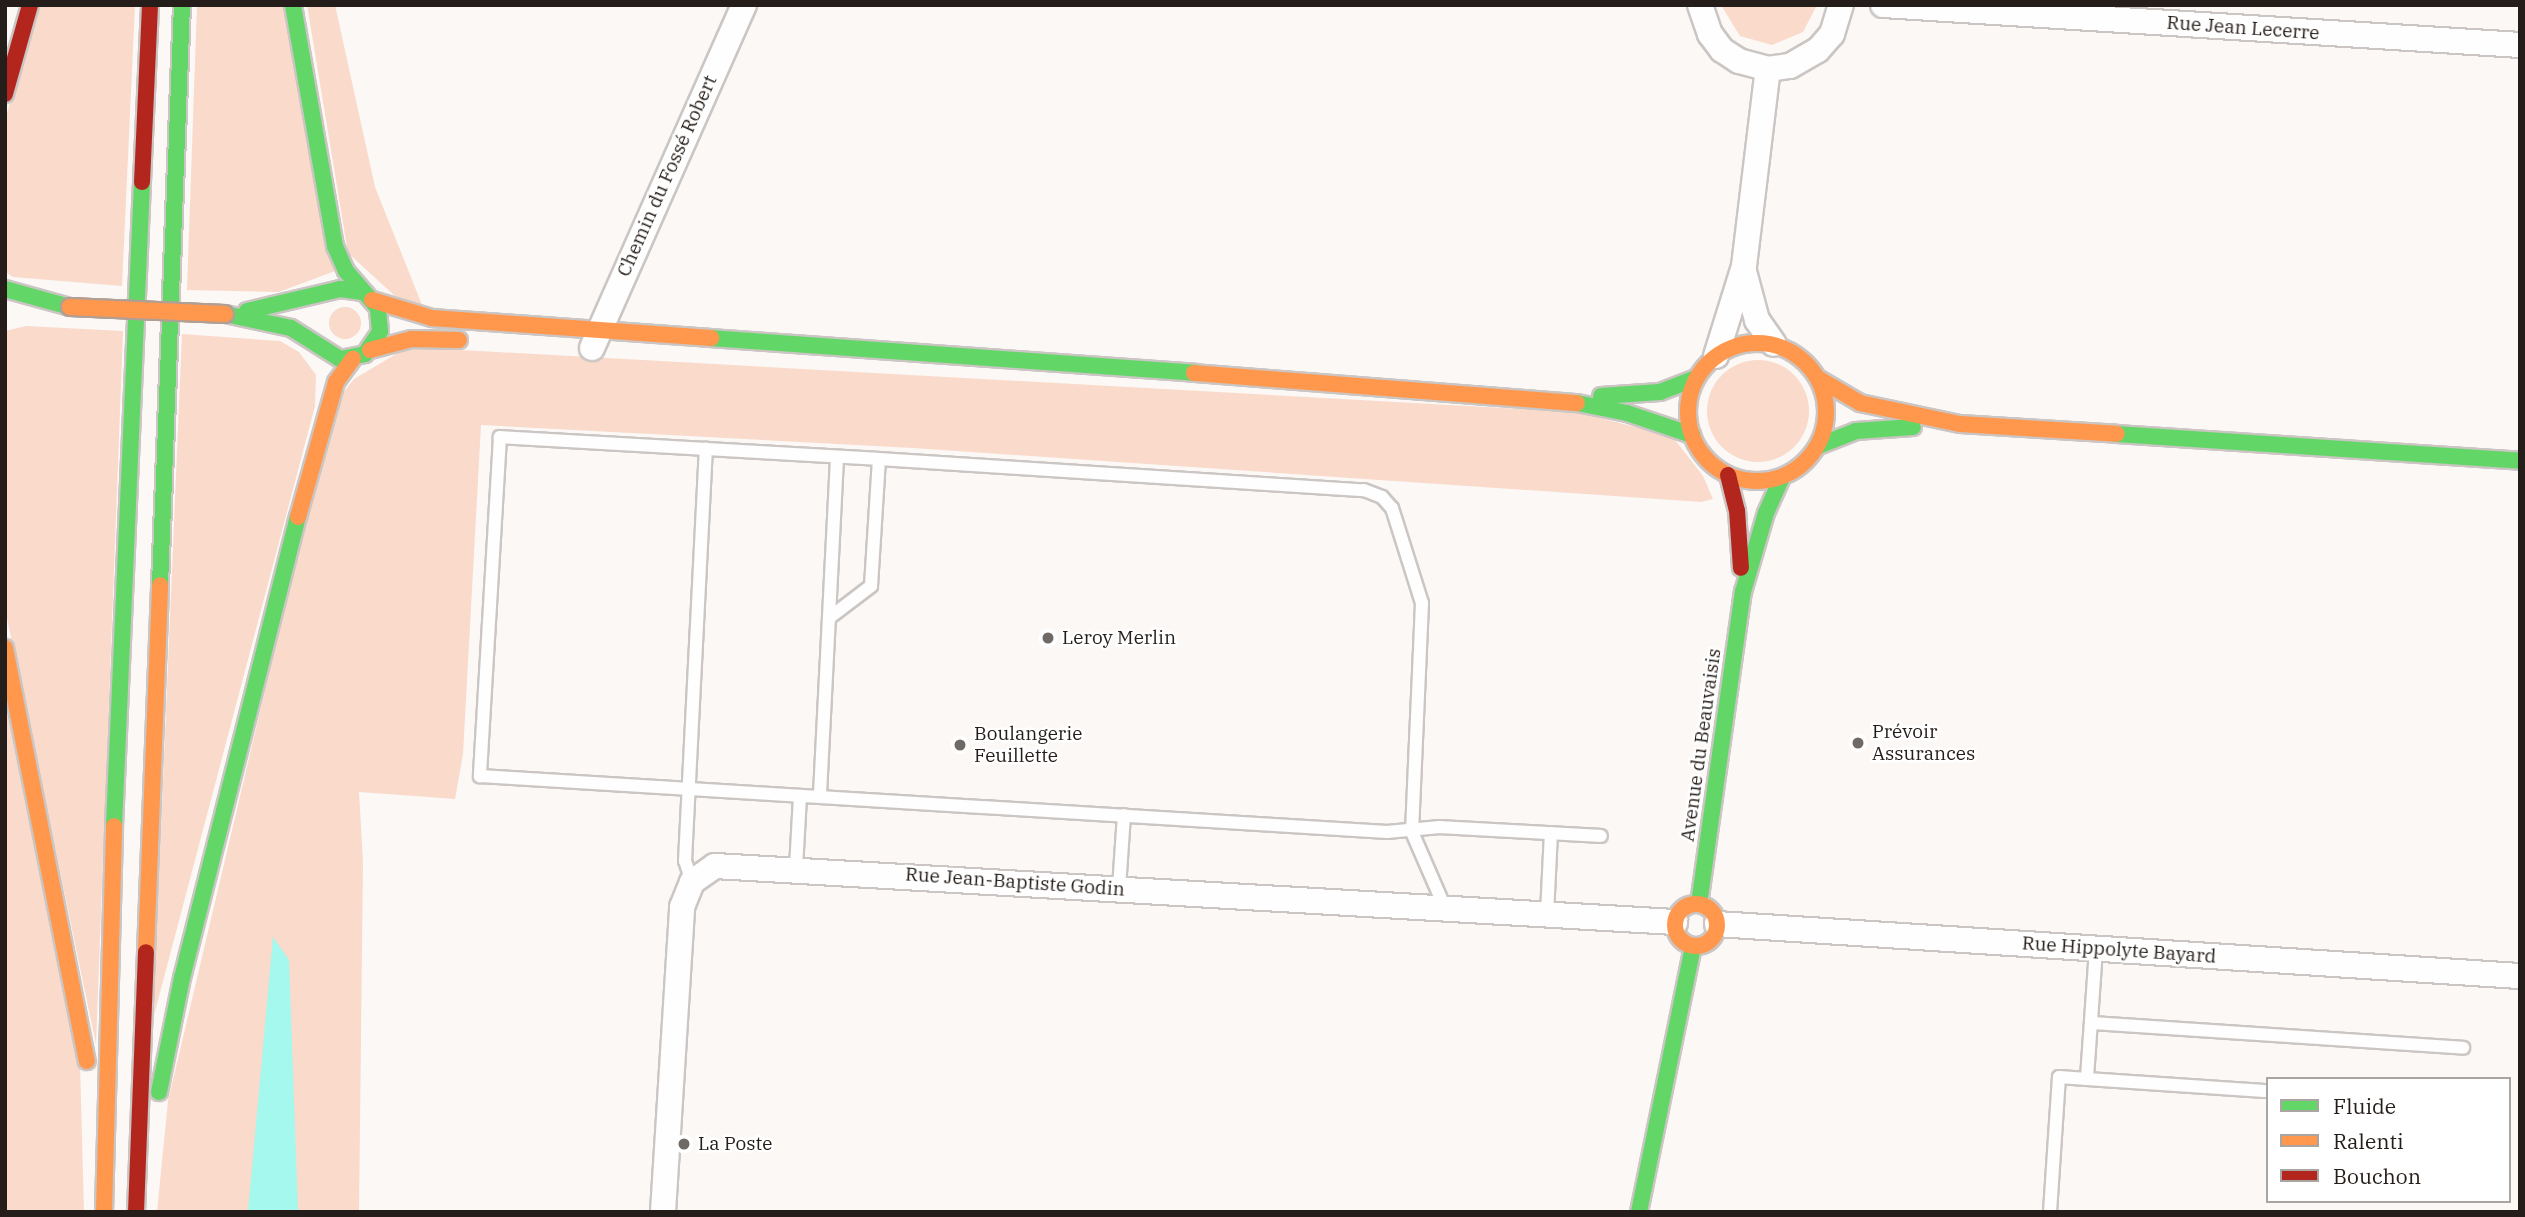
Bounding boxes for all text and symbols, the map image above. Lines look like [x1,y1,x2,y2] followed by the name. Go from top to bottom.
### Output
[2166,11,2320,45] street label: Rue Jean Lecerre
[612,72,722,280] street label: Chemin du Fossé Robert
[1062,627,1176,649] place label: Leroy Merlin
[1040,630,1056,646] marker: Leroy Merlin
[1676,647,1726,843] street label: Avenue du Beauvaisis
[1872,721,1975,765] place label: Prévoir Assurances
[974,723,1082,767] place label: Boulangerie Feuillette
[1850,735,1866,751] marker: Prévoir Assurances
[952,737,968,753] marker: Boulangerie Feuillette
[904,863,1126,901] street label: Rue Jean-Baptiste Godin
[2021,932,2217,968] street label: Rue Hippolyte Bayard
[2266,1077,2511,1203] legend
[2333,1092,2396,1120] text: Fluide
[2333,1127,2404,1155] text: Ralenti
[698,1133,772,1155] place label: La Poste
[676,1136,692,1152] marker: La Poste
[2333,1162,2421,1190] text: Bouchon

